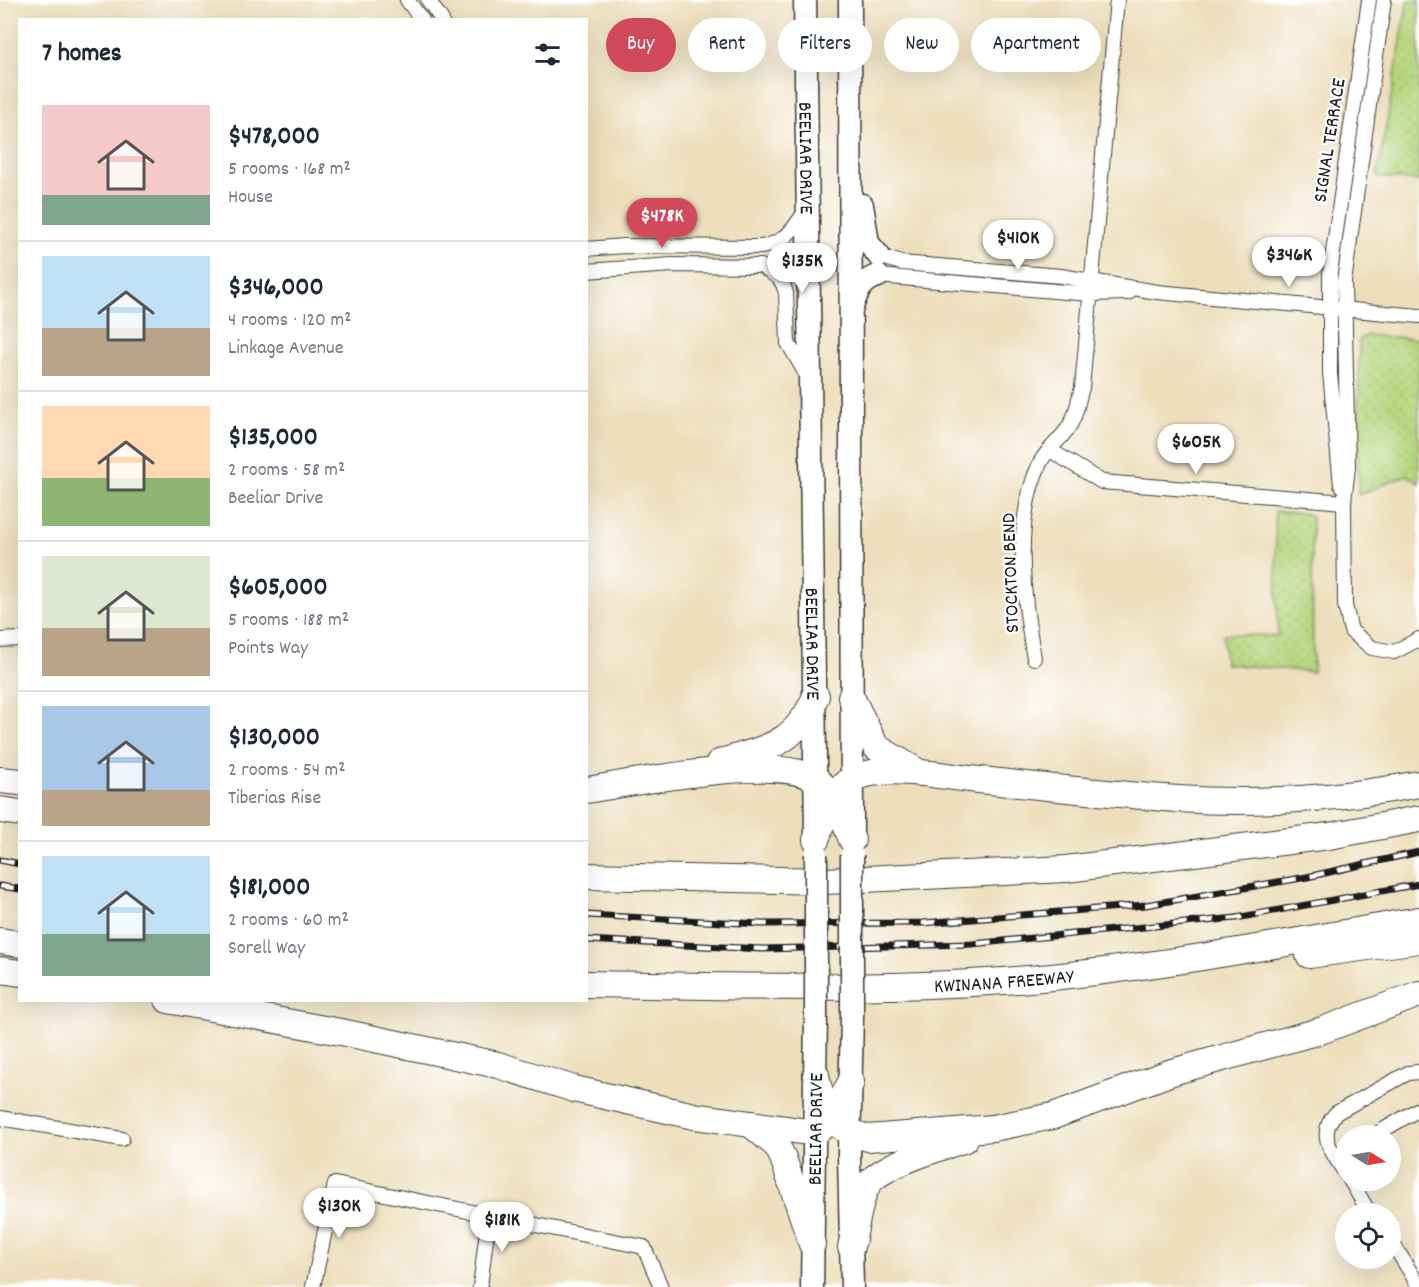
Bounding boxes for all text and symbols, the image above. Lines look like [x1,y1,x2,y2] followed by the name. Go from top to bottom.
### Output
[606,18,676,72] chip: Buy
[688,18,766,72] chip: Rent
[778,18,872,72] chip: Filters
[884,18,959,72] chip: New
[971,18,1101,72] chip: Apartment
[42,36,122,73] text: 7 homes
[531,38,564,71] icon: filters
[1307,76,1355,204] street label: SIGNAL TERRACE
[789,102,819,214] street label: BEELIAR DRIVE
[228,119,320,156] text: $478,000
[90,129,162,201] icon: home
[228,156,351,184] text: 5 rooms · 168 m²
[228,184,273,212] text: House
[620,198,704,249] pin: $478K
[640,203,684,231] text: $478K
[976,220,1060,271] pin: $410K
[997,225,1039,253] text: $410K
[1247,237,1331,288] pin: $346K
[1266,242,1312,270] text: $346K
[760,243,844,294] pin: $135K
[781,248,823,276] text: $135K
[228,270,324,307] text: $346,000
[90,280,162,352] icon: home
[228,307,352,335] text: 4 rooms · 120 m²
[228,335,344,363] text: Linkage Avenue
[228,420,318,457] text: $135,000
[1154,424,1238,475] pin: $605K
[1171,429,1221,457] text: $605K
[90,430,162,502] icon: home
[228,457,345,485] text: 2 rooms · 58 m²
[228,485,323,513] text: Beeliar Drive
[996,512,1028,633] street label: STOCKTON BEND
[228,570,328,607] text: $605,000
[90,580,162,652] icon: home
[796,588,825,700] street label: BEELIAR DRIVE
[228,607,349,635] text: 5 rooms · 188 m²
[228,635,308,663] text: Points Way
[228,720,320,757] text: $130,000
[90,730,162,802] icon: home
[228,757,346,785] text: 2 rooms · 54 m²
[228,785,321,813] text: Tiberias Rise
[228,870,310,907] text: $181,000
[90,880,162,952] icon: home
[228,907,349,935] text: 2 rooms · 60 m²
[228,935,305,963] text: Sorell Way
[934,964,1076,1002] street label: KWINANA FREEWAY
[802,1073,832,1185] street label: BEELIAR DRIVE
[1335,1125,1401,1191] north arrow
[1335,1125,1401,1269] map controls
[297,1188,381,1239] pin: $130K
[317,1193,361,1221] text: $130K
[460,1202,544,1253] pin: $181K
[1335,1203,1401,1269] button: locate
[484,1207,520,1235] text: $181K

